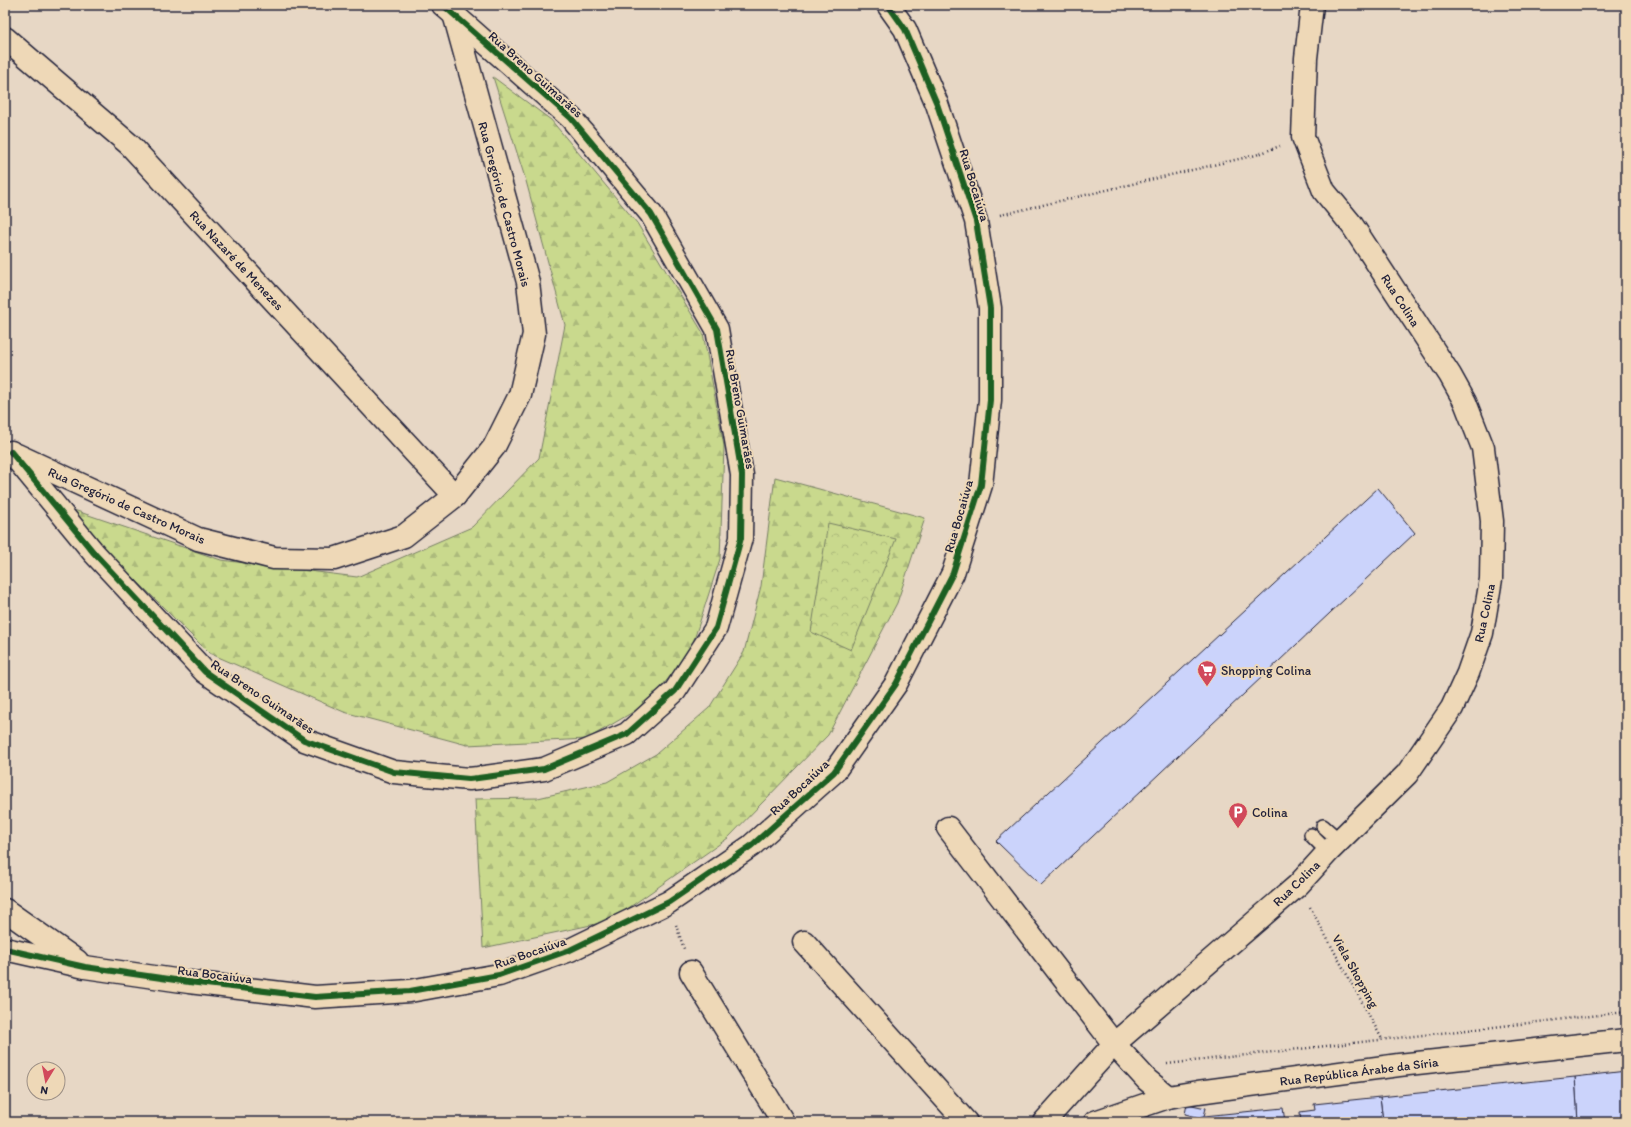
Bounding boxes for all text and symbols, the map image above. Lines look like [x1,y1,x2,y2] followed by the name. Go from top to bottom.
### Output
[486,28,586,121] street label: Rua Breno Guimarães
[475,120,534,289] street label: Rua Gregório de Castro Morais
[956,147,993,224] street label: Rua Bocaiúva
[187,207,287,313] street label: Rua Nazaré de Menezes
[1378,271,1423,330] street label: Rua Colina
[723,348,758,470] street label: Rua Breno Guimarães
[46,464,208,547] street label: Rua Gregório de Castro Morais
[941,478,976,554] street label: Rua Bocaiúva
[1471,582,1498,644] street label: Rua Colina
[208,656,317,737] street label: Rua Breno Guimarães
[1196,659,1218,687] supermarket icon: Shopping Colina
[1221,663,1312,678] place label: Shopping Colina
[767,756,832,819] street label: Rua Bocaiúva
[1227,801,1249,829] parking icon: Colina
[1252,805,1288,820] place label: Colina
[1270,857,1323,909] street label: Rua Colina
[1329,932,1382,1011] street label: Viela Shopping
[492,933,568,972] street label: Rua Bocaiúva
[177,962,253,987] street label: Rua Bocaiúva
[1279,1054,1440,1089] street label: Rua República Árabe da Síria
[26,1061,66,1101] north arrow
[40,1083,49,1097] text: N

